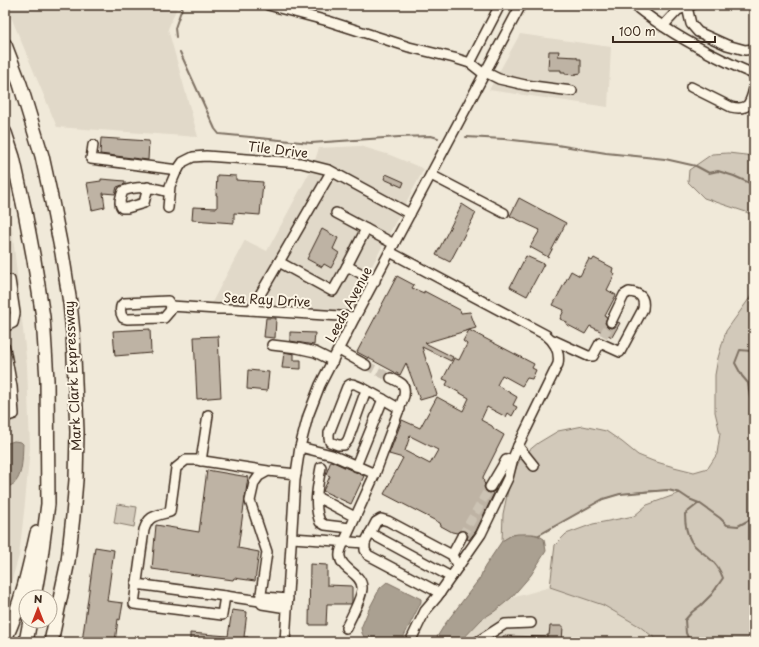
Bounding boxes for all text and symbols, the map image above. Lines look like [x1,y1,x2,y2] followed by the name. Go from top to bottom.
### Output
[613,18,715,44] scale bar
[619,22,656,40] text: 100 m
[247,136,309,162] street label: Tile Drive
[320,263,376,345] street label: Leeds Avenue
[223,287,311,311] street label: Sea Ray Drive
[59,300,85,452] street label: Mark Clark Expressway
[18,589,58,629] north arrow
[34,590,43,607] text: N

